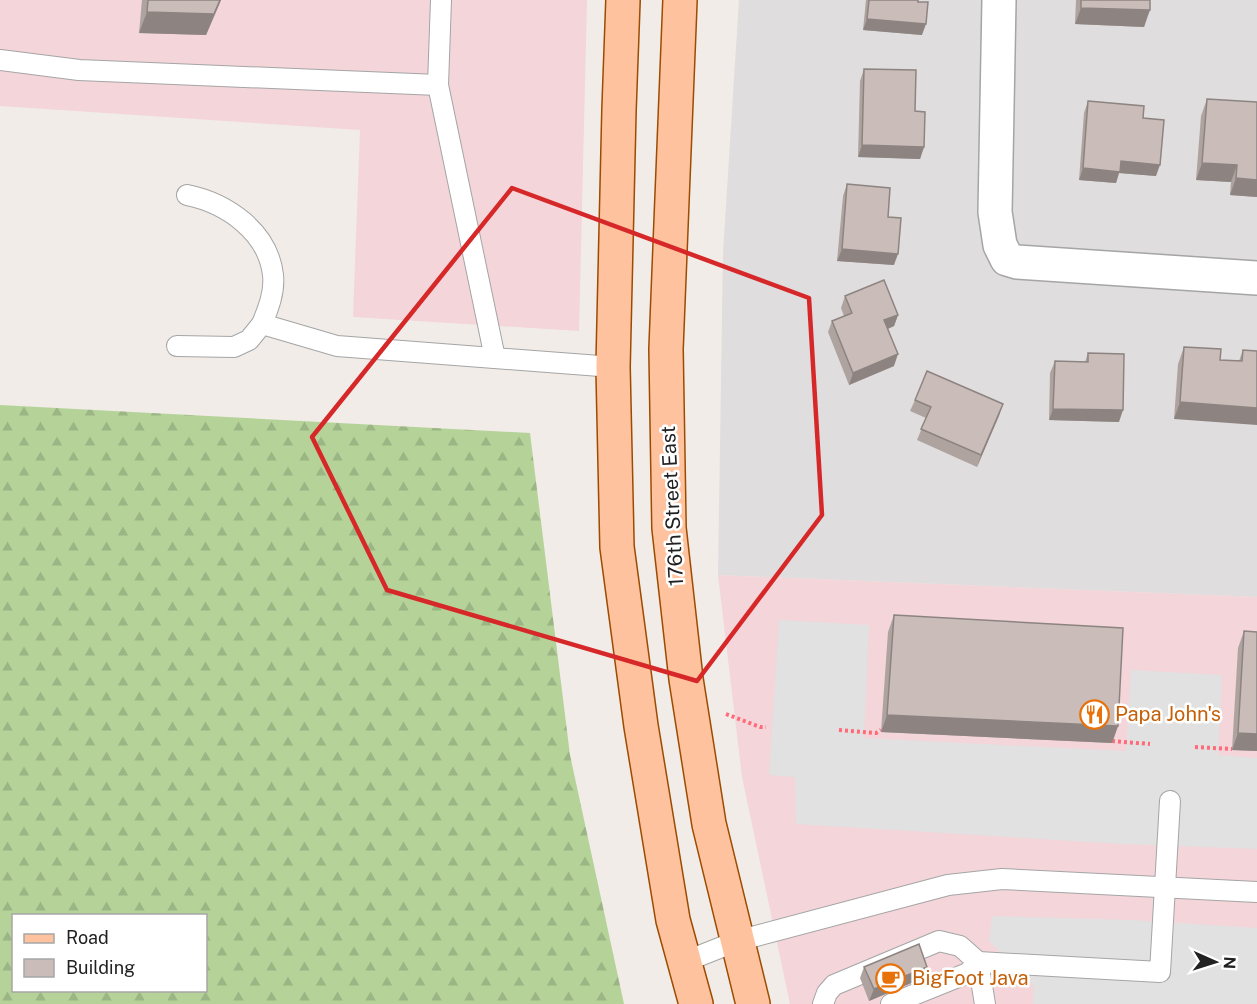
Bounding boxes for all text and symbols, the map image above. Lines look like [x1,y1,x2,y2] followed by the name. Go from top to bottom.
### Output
[656,425,688,587] street label: 176th Street East
[1078,698,1110,730] restaurant icon: Papa John's
[1115,702,1221,726] place label: Papa John's
[12,914,207,992] legend
[66,927,109,948] text: Road
[1185,932,1245,992] north arrow
[1220,956,1239,970] text: N
[66,957,135,978] text: Building
[875,962,907,994] cafe icon: BigFoot Java
[912,966,1029,990] place label: BigFoot Java

